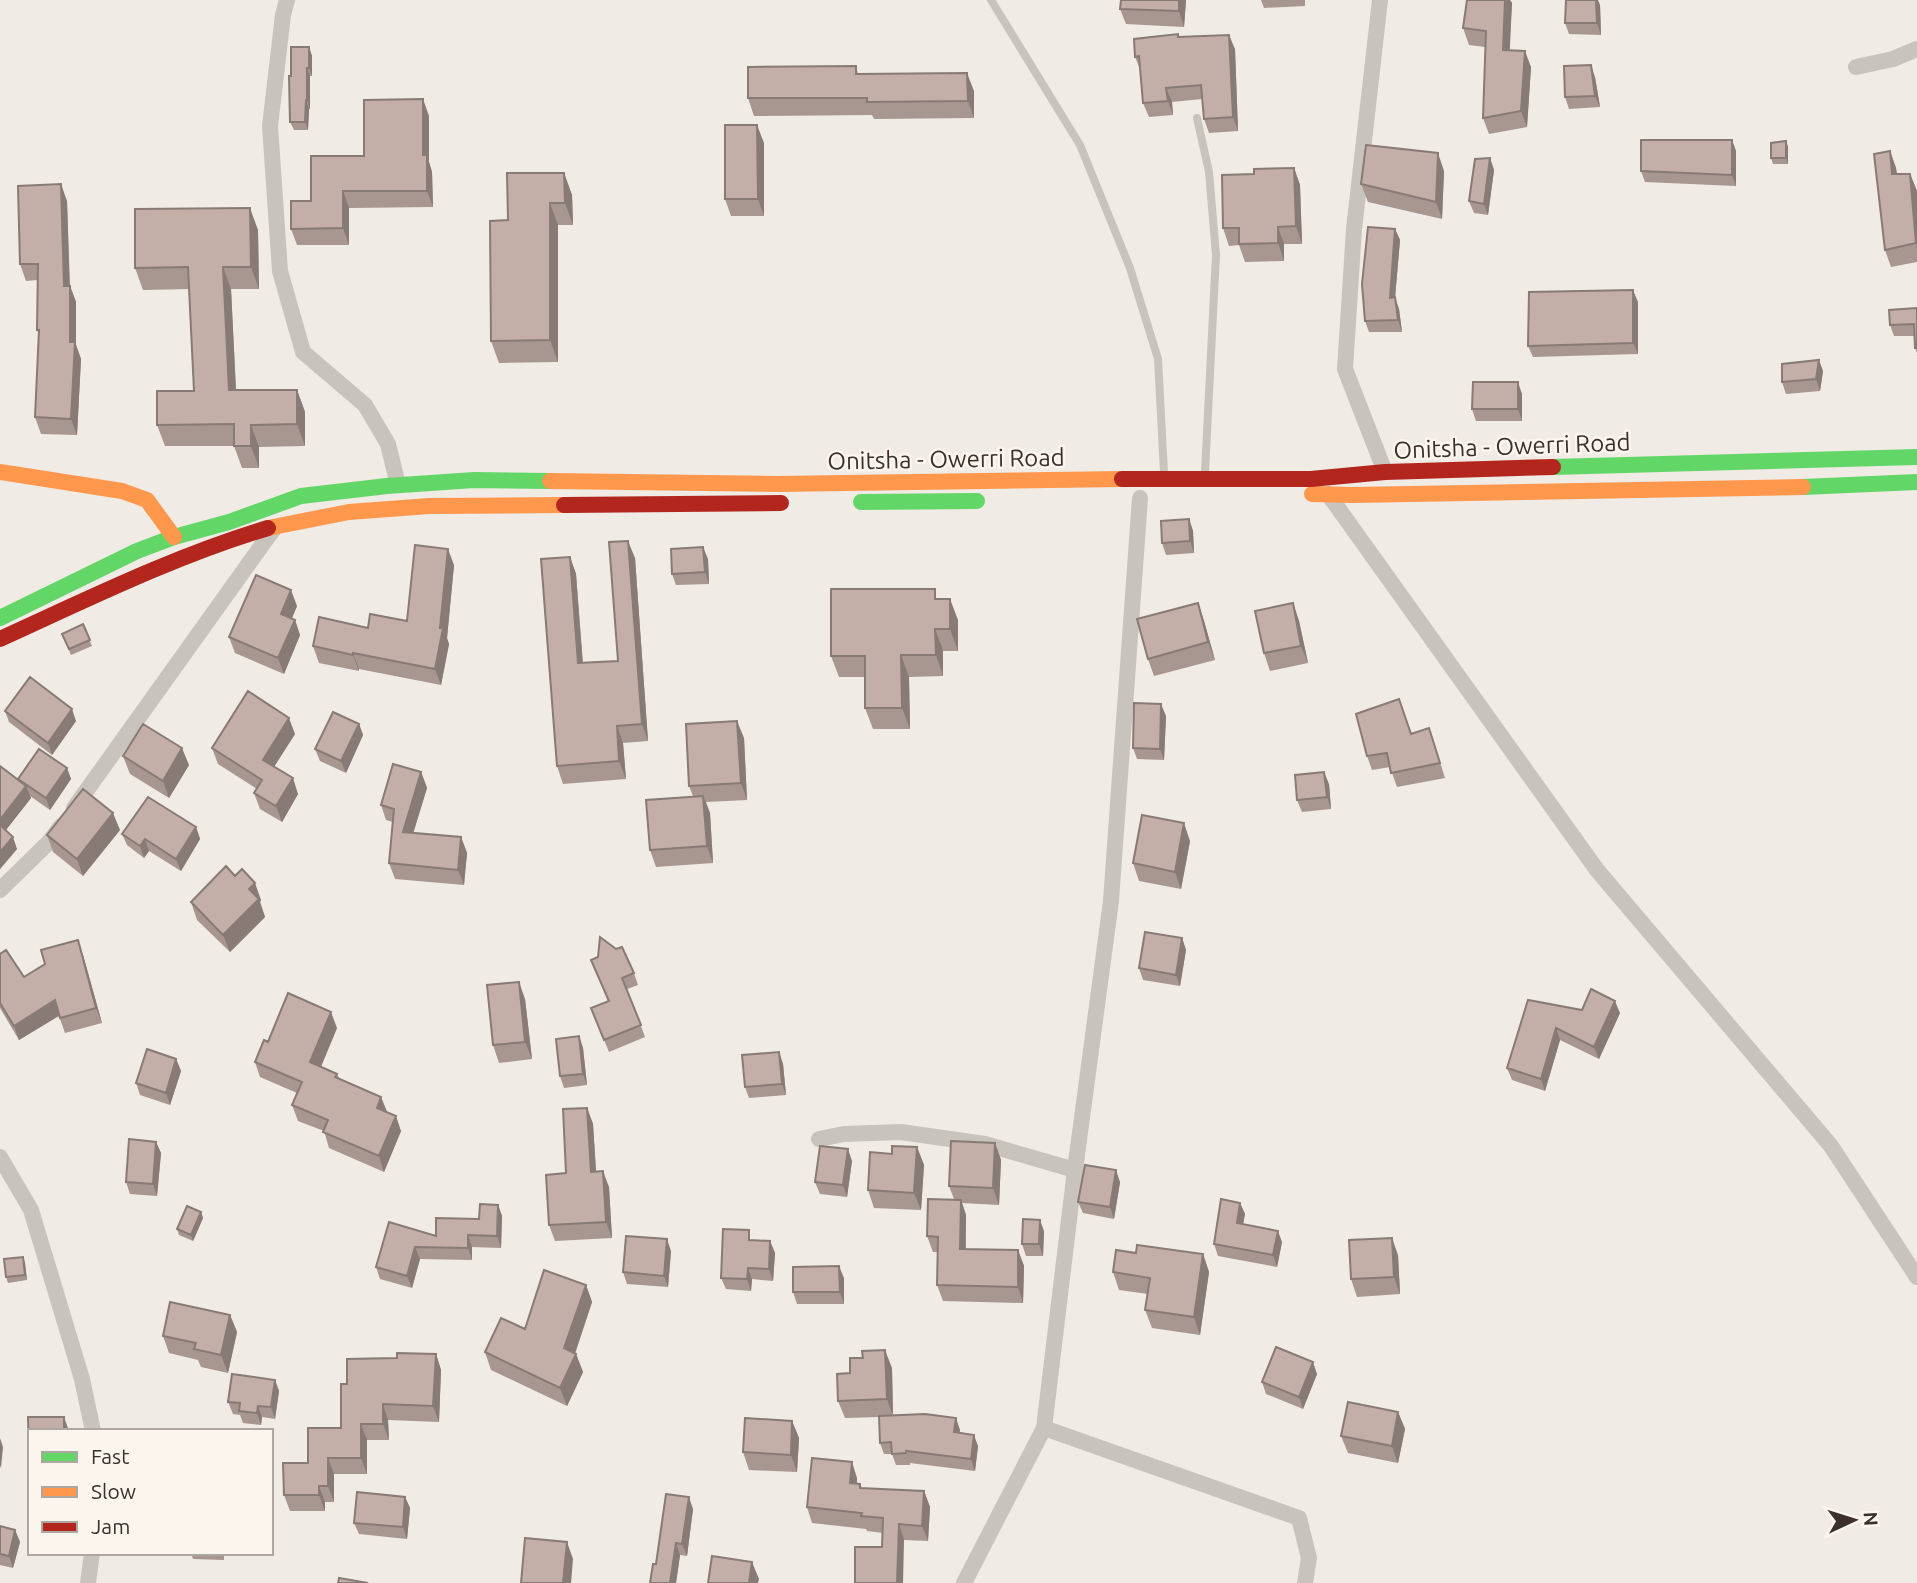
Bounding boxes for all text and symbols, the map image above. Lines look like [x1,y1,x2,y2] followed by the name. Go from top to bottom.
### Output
[1393,428,1631,464] street label: Onitsha - Owerri Road
[827,443,1065,475] street label: Onitsha - Owerri Road
[28,1429,273,1555] legend
[91,1444,129,1468] text: Fast
[91,1479,136,1503] text: Slow
[1819,1485,1889,1555] north arrow
[1859,1511,1882,1527] text: N
[91,1514,130,1538] text: Jam

